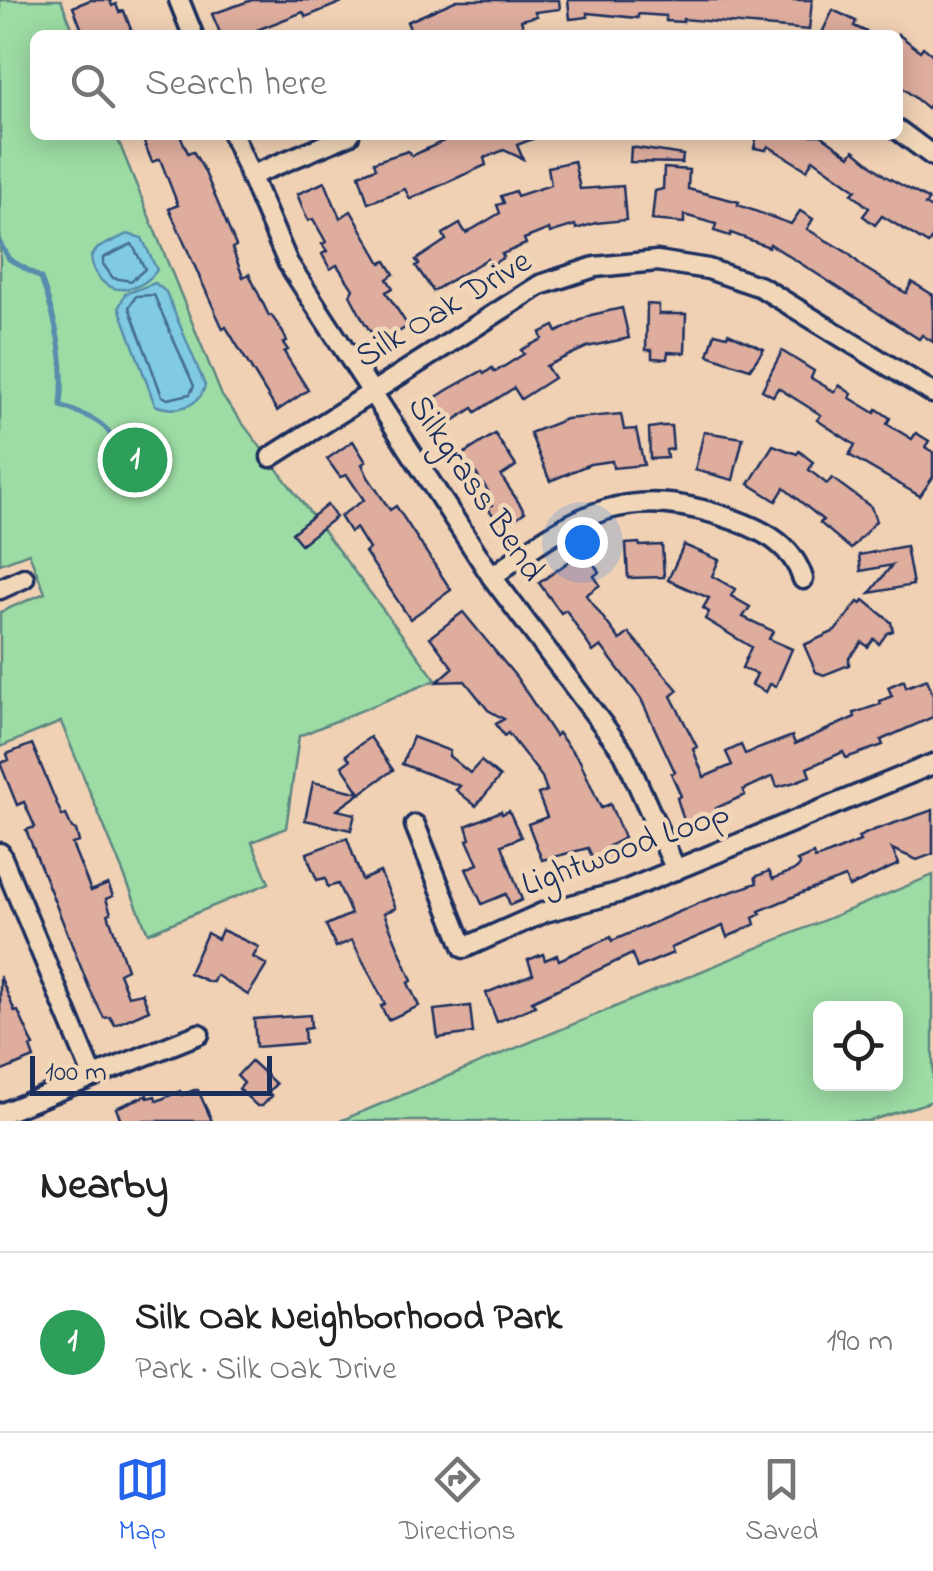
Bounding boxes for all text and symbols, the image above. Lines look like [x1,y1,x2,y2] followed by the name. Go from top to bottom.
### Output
[30,30,903,140] search box
[145,57,327,113] text: Search here
[65,58,120,113] icon: search
[346,237,542,383] street label: Silk Oak Drive
[393,385,557,593] street label: Silkgrass Bend
[102,422,168,498] pin: 1
[557,517,608,568] your location
[515,789,737,911] street label: Lightwood Loop
[813,1001,903,1091] map controls
[813,1001,903,1091] button: locate
[30,1051,272,1096] scale bar
[45,1053,107,1094] text: 100 m
[40,1156,168,1217] text: Nearby
[135,1291,562,1347] text: Silk Oak Neighborhood Park
[67,1319,78,1366] text: 1
[827,1319,893,1366] text: 190 m
[135,1347,396,1394] text: Park · Silk Oak Drive
[115,1452,170,1553] tab: Map
[399,1452,516,1553] tab: Directions
[745,1452,818,1553] tab: Saved

